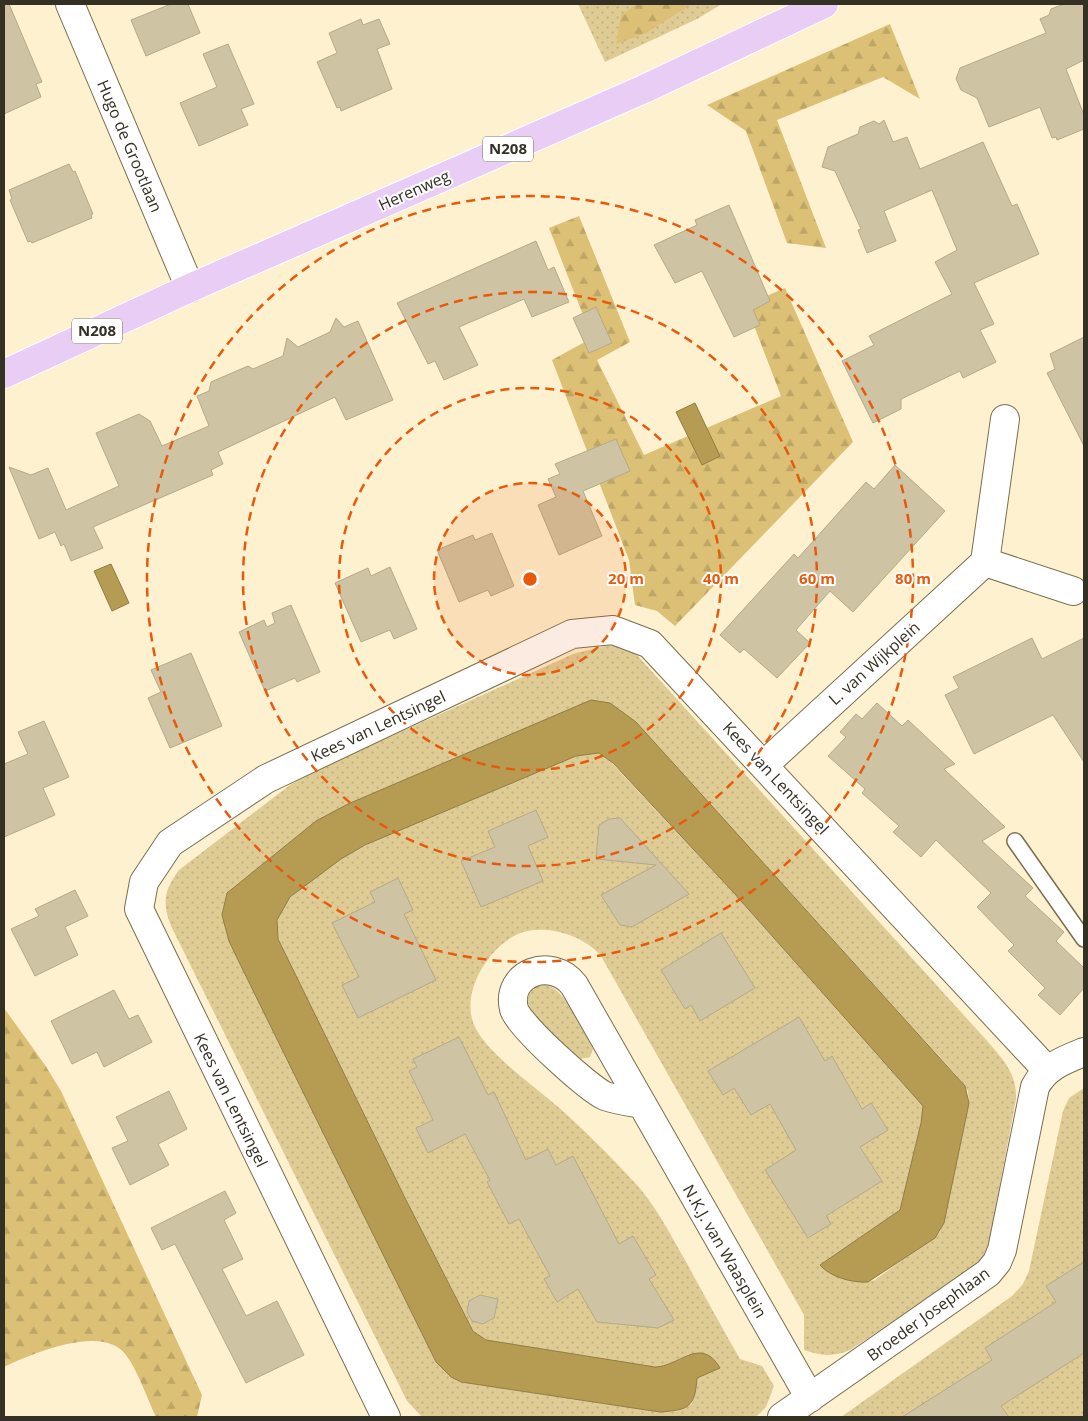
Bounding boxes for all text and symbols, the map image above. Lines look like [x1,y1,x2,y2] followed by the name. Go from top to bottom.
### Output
[92,76,168,216] street label: Hugo de Grootlaan
[483,136,533,162] road number: N208
[375,164,454,216] street label: Herenweg
[72,318,122,344] road number: N208
[608,568,644,588] text: 20 m
[703,568,739,588] text: 40 m
[799,568,835,588] text: 60 m
[895,568,931,588] text: 80 m
[521,570,539,588] centre of rings
[824,616,924,710] street label: L. van Wijkplein
[307,685,449,767] street label: Kees van Lentsingel
[718,717,834,839] street label: Kees van Lentsingel
[189,1029,273,1171] street label: Kees van Lentsingel
[678,1180,772,1322] street label: N.K.J. van Waasplein
[862,1262,994,1366] street label: Broeder Josephlaan

